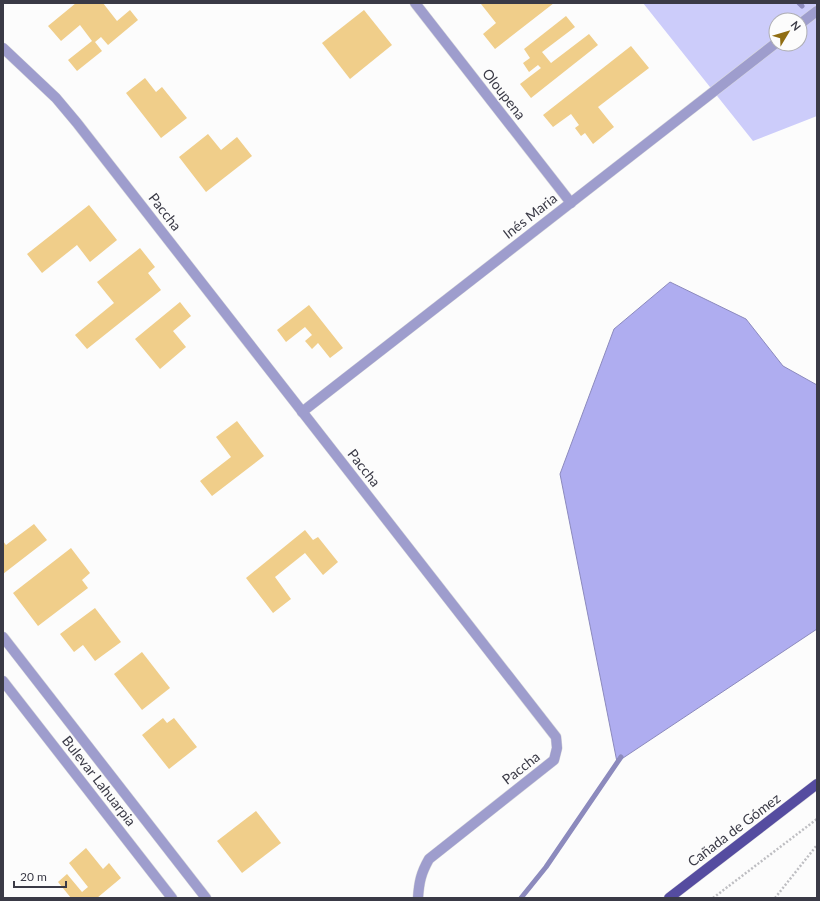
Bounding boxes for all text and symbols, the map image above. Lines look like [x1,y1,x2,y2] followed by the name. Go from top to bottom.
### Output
[768,12,808,52] north arrow
[789,18,804,33] text: N
[479,65,530,123] street label: Oloupena
[145,189,185,234] street label: Paccha
[499,189,560,242] street label: Inés Maria
[344,445,384,490] street label: Paccha
[59,732,140,829] street label: Bulevar Lahuarpia
[498,748,543,788] street label: Paccha
[684,789,783,870] street label: Cañada de Gómez
[14,863,66,889] scale bar
[20,869,47,884] text: 20 m

